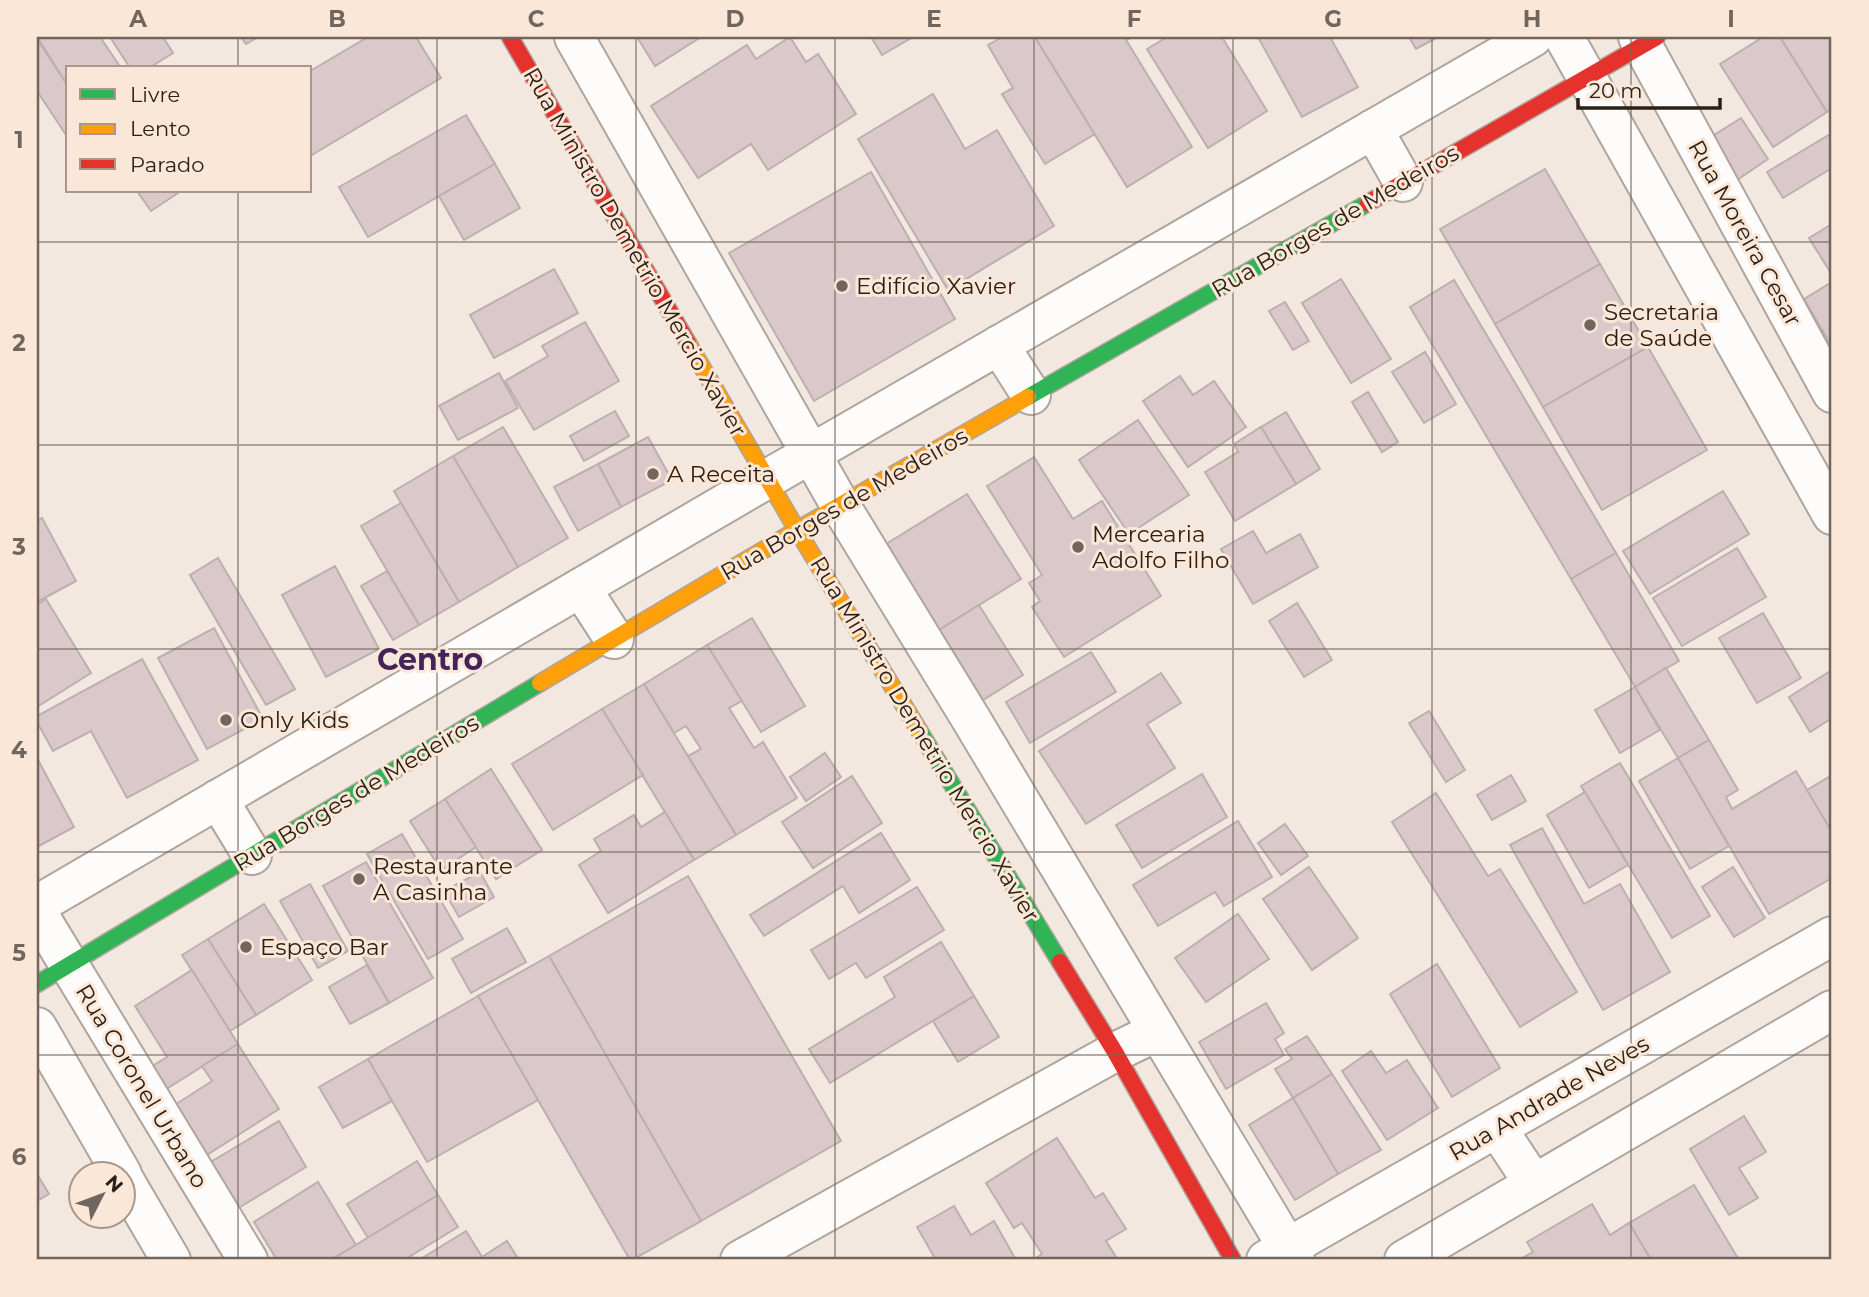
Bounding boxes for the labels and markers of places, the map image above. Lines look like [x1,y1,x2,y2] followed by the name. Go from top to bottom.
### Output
[856,272,1016,300] place label: Edifício Xavier
[834,278,850,294] marker: Edifício Xavier
[1604,298,1719,352] place label: Secretaria de Saúde
[1582,317,1598,333] marker: Secretaria de Saúde
[667,460,775,488] place label: A Receita
[645,466,661,482] marker: A Receita
[1092,520,1230,574] place label: Mercearia Adolfo Filho
[1070,539,1086,555] marker: Mercearia Adolfo Filho
[240,706,349,734] place label: Only Kids
[218,712,234,728] marker: Only Kids
[373,852,513,906] place label: Restaurante A Casinha
[351,871,367,887] marker: Restaurante A Casinha
[260,933,389,961] place label: Espaço Bar
[238,939,254,955] marker: Espaço Bar

